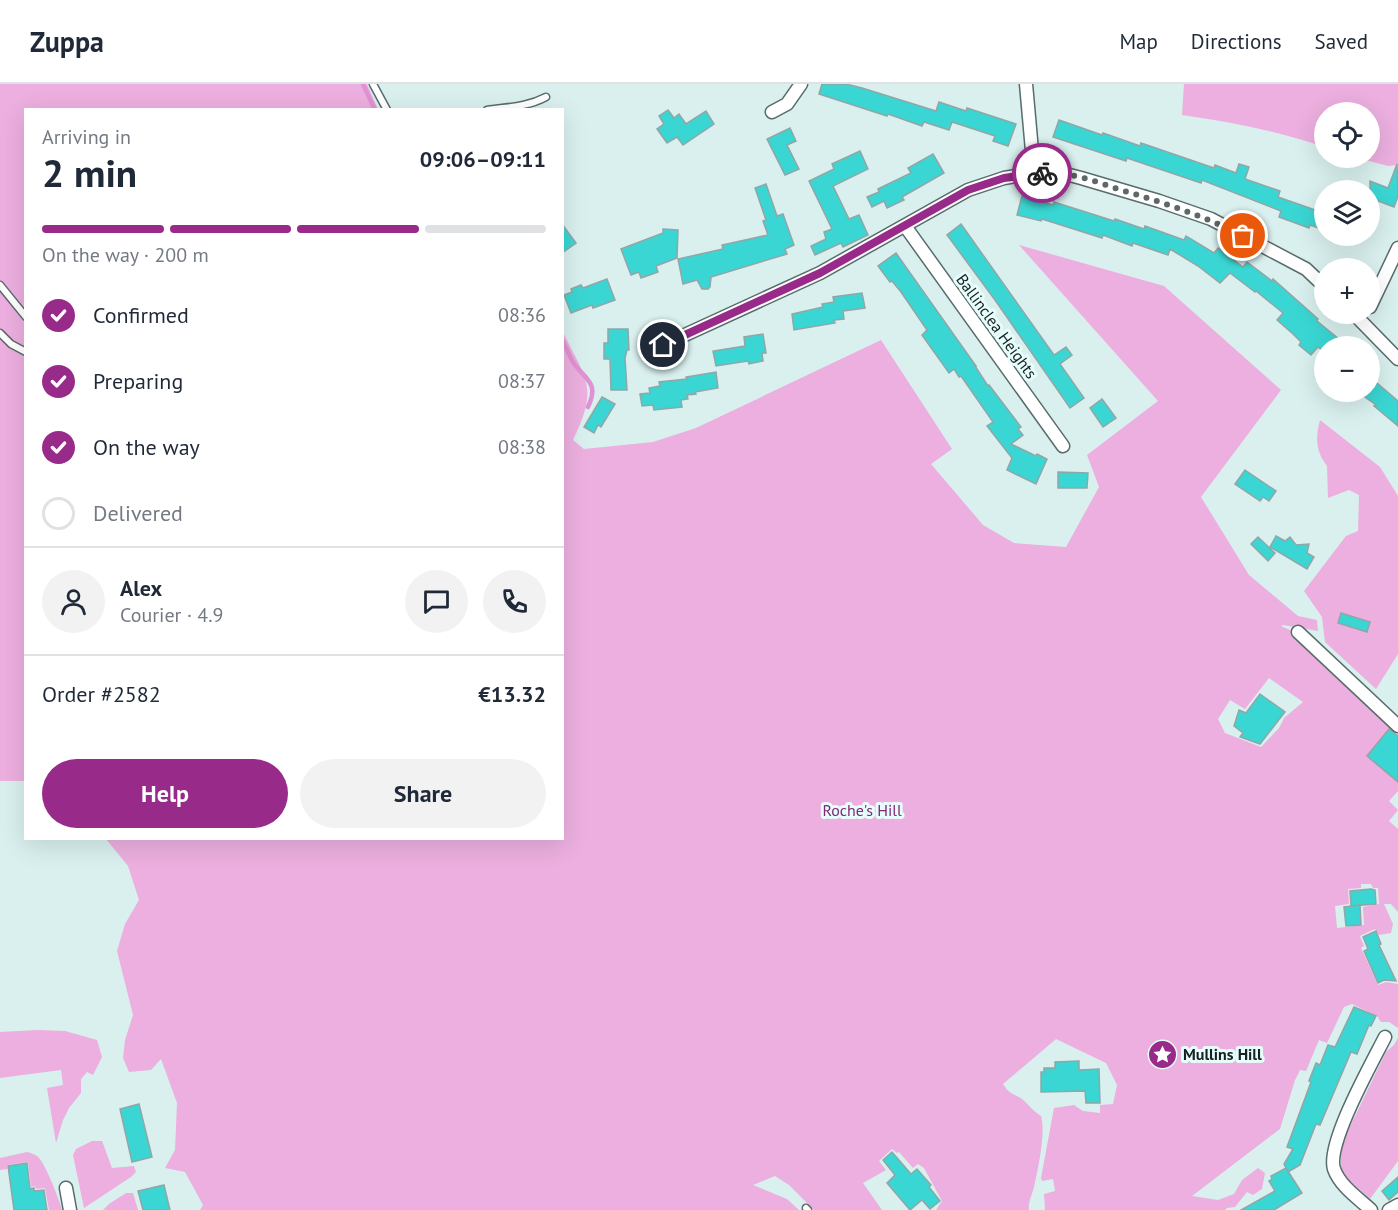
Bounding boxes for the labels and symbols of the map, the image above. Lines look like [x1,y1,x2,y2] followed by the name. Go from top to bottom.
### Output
[1012,143,1072,203] courier
[1217,210,1268,261] pin
[952,270,1042,382] street label: Ballinclea Heights
[637,319,688,370] pin
[822,800,902,820] park label: Roche's Hill
[1146,1038,1178,1070] place icon: Mullins Hill
[1183,1044,1262,1064] place label: Mullins Hill

